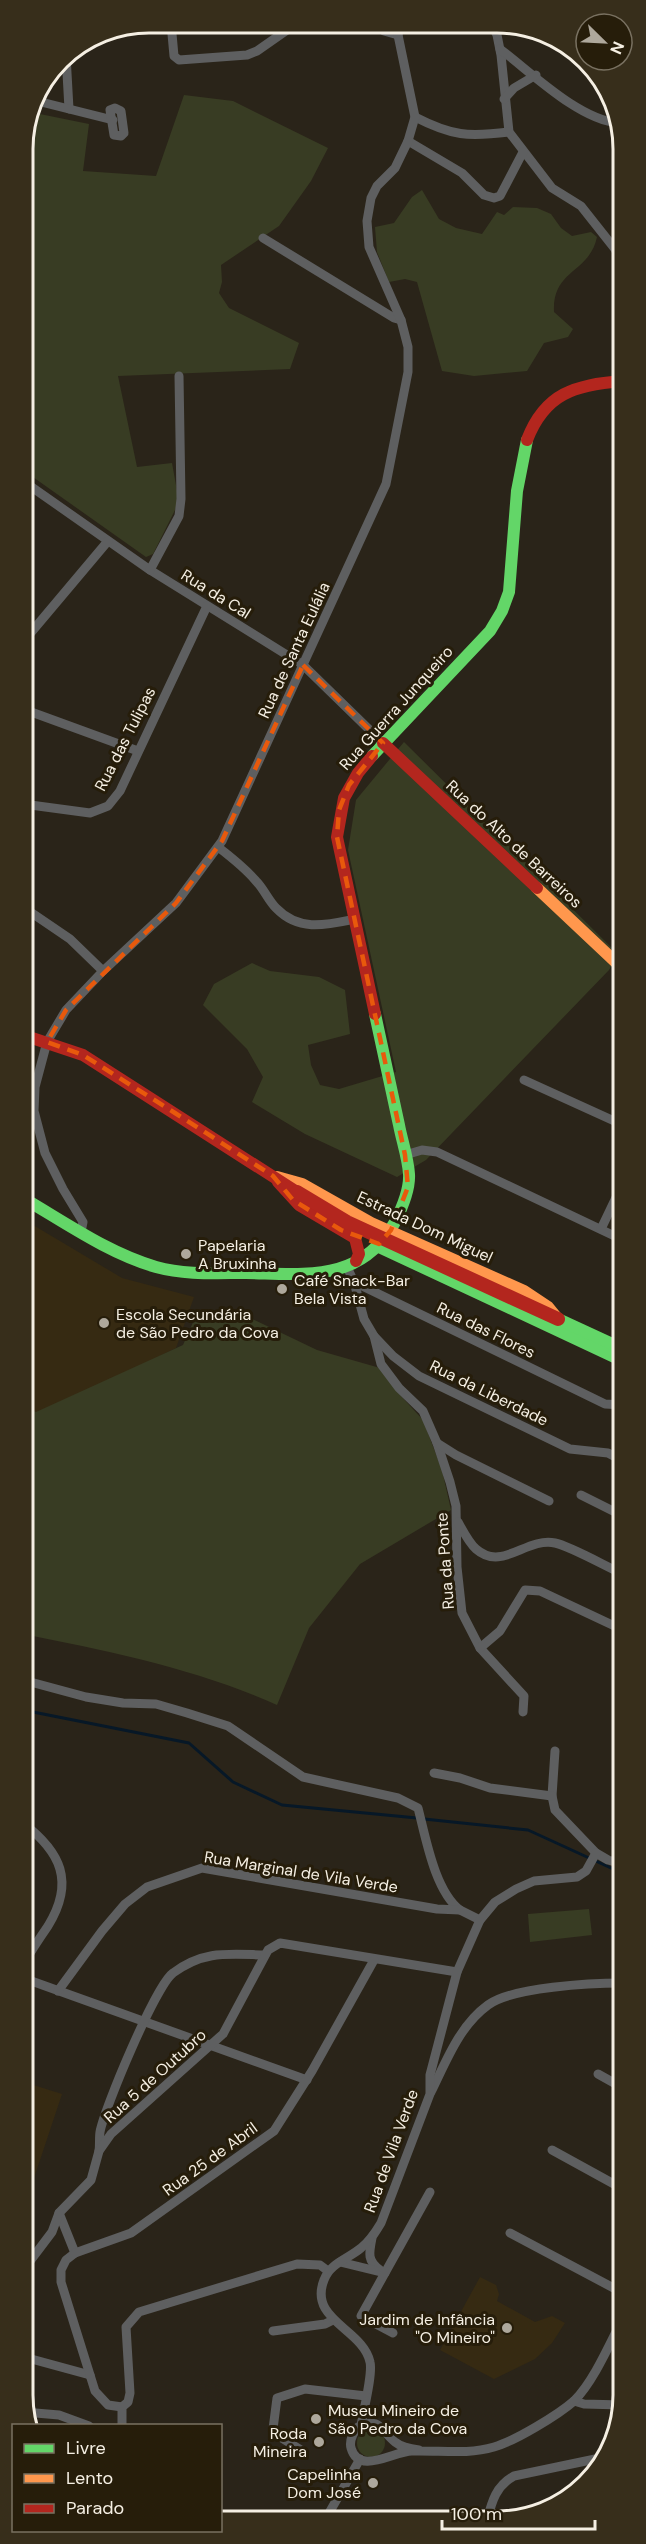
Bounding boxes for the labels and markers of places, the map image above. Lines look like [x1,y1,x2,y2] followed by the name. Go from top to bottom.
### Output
[198,1235,276,1274] place label: Papelaria A Bruxinha
[179,1247,193,1261] marker: Papelaria A Bruxinha
[294,1270,410,1309] place label: Café Snack-Bar Bela Vista
[275,1282,289,1296] marker: Café Snack-Bar Bela Vista
[116,1304,279,1343] place label: Escola Secundária de São Pedro da Cova
[97,1316,111,1330] marker: Escola Secundária de São Pedro da Cova
[359,2309,495,2348] place label: Jardim de Infância "O Mineiro"
[500,2321,514,2335] marker: Jardim de Infância "O Mineiro"
[328,2400,467,2439] place label: Museu Mineiro de São Pedro da Cova
[309,2412,323,2426] marker: Museu Mineiro de São Pedro da Cova
[253,2423,307,2462] place label: Roda Mineira
[312,2435,326,2449] marker: Roda Mineira
[287,2464,361,2503] place label: Capelinha Dom José
[366,2476,380,2490] marker: Capelinha Dom José

